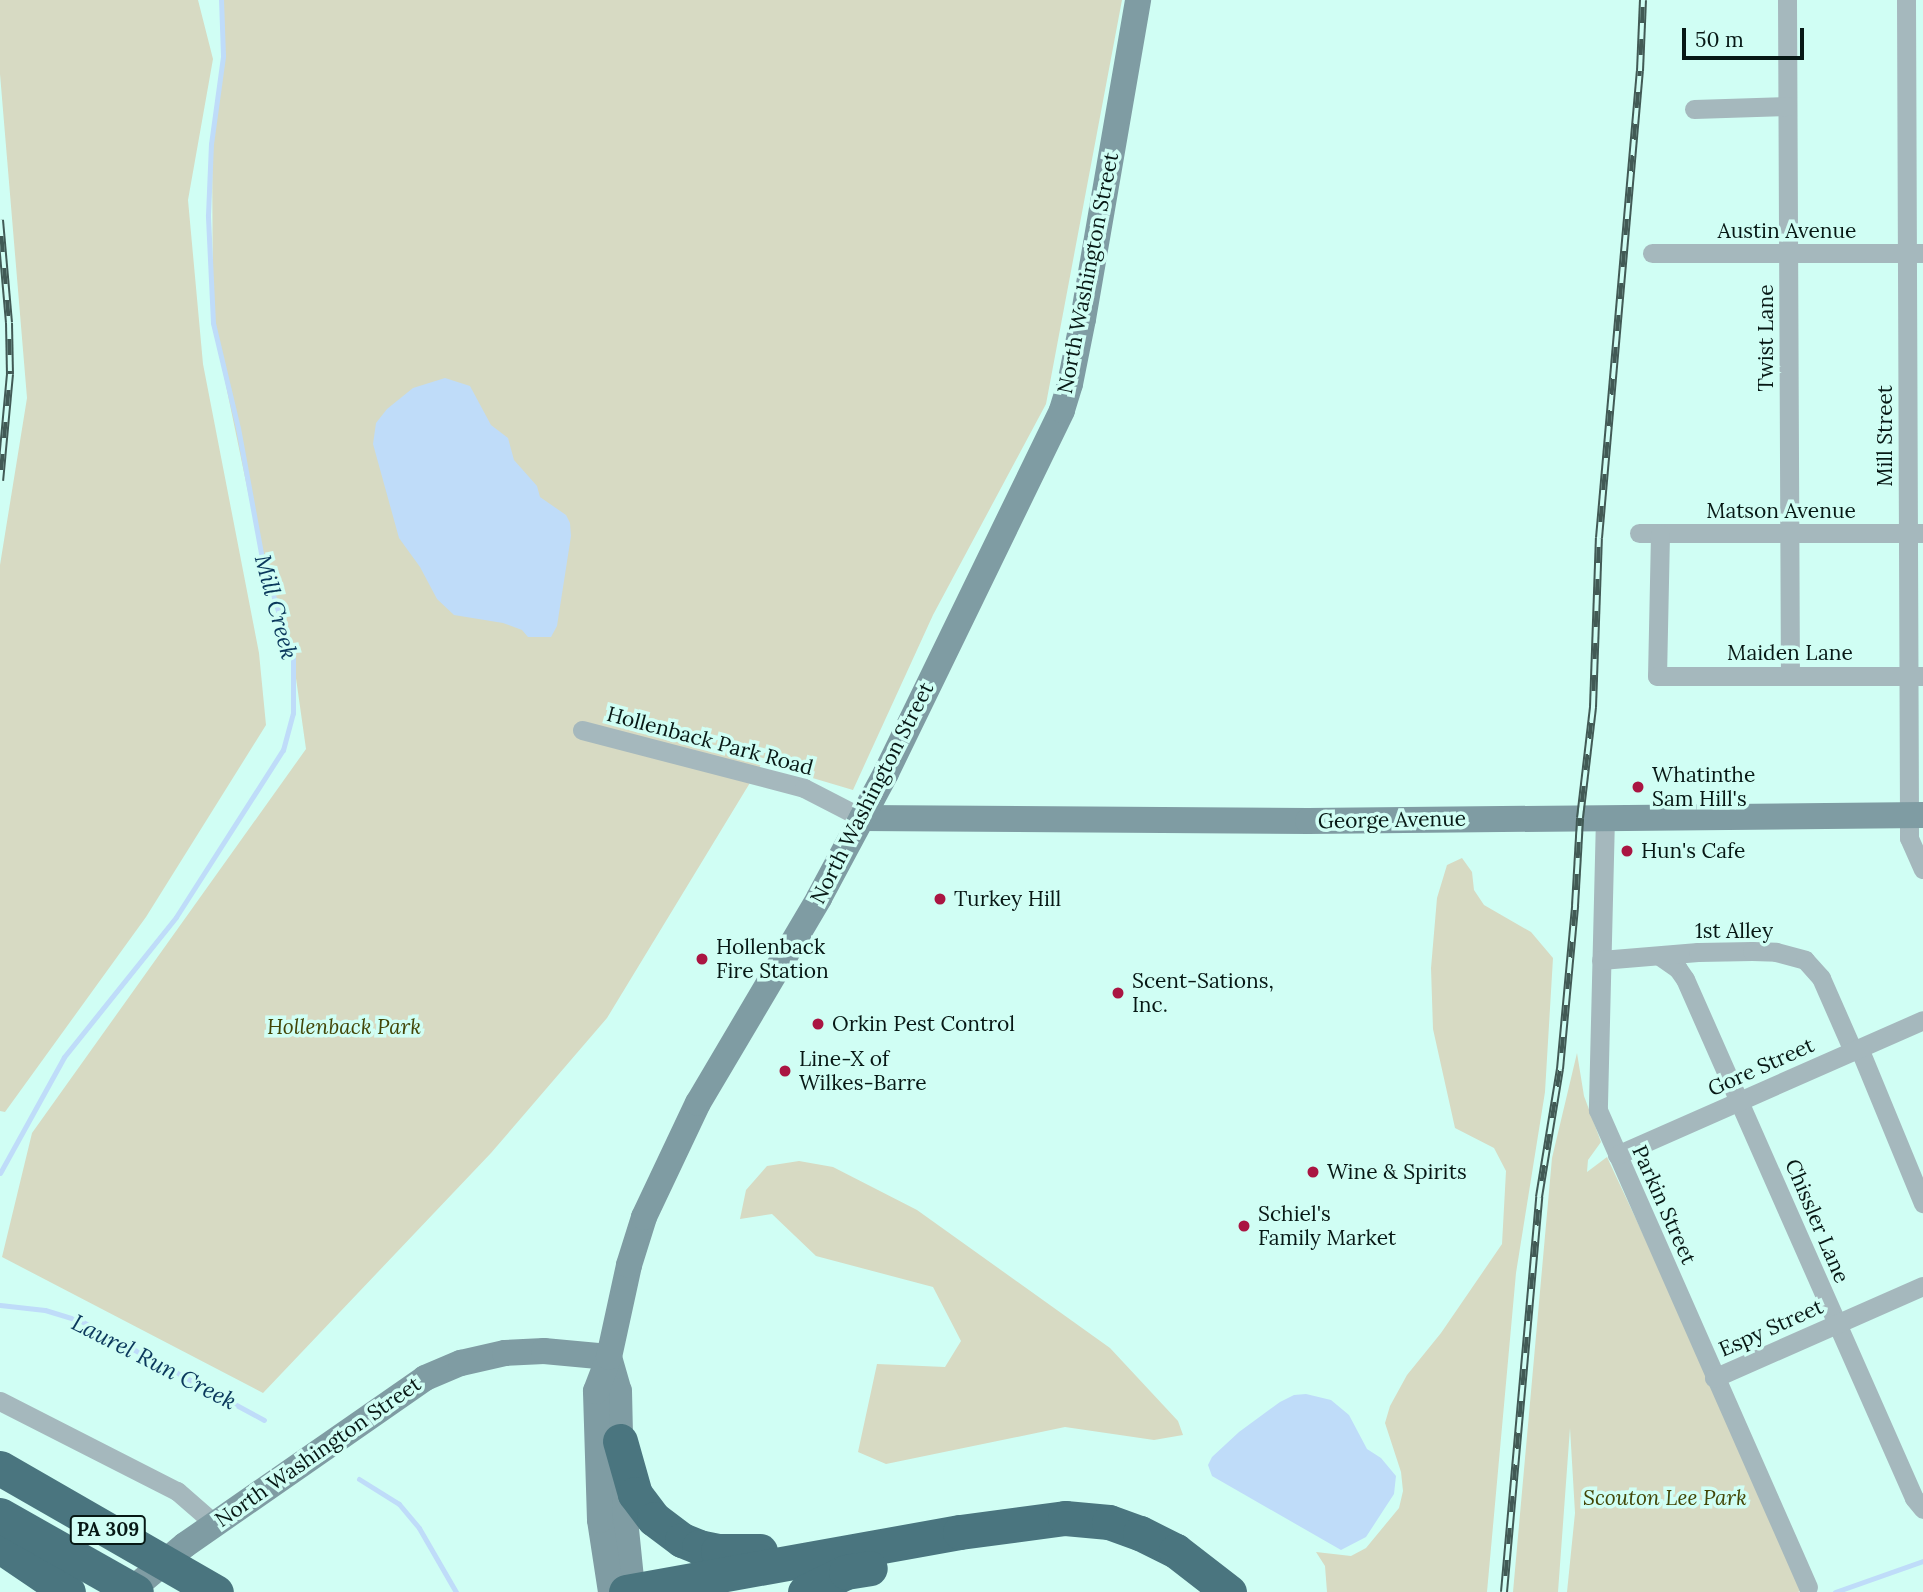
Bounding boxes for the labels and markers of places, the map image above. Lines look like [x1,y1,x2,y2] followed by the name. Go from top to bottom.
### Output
[1652,762,1755,812] place label: Whatinthe Sam Hill's
[1630,779,1646,795] marker: Whatinthe Sam Hill's
[1641,838,1745,864] place label: Hun's Cafe
[1619,843,1635,859] marker: Hun's Cafe
[954,886,1061,912] place label: Turkey Hill
[932,891,948,907] marker: Turkey Hill
[716,934,829,984] place label: Hollenback Fire Station
[694,951,710,967] marker: Hollenback Fire Station
[1132,968,1274,1018] place label: Scent-Sations, Inc.
[1110,985,1126,1001] marker: Scent-Sations, Inc.
[832,1011,1015,1037] place label: Orkin Pest Control
[810,1016,826,1032] marker: Orkin Pest Control
[799,1046,927,1096] place label: Line-X of Wilkes-Barre
[777,1063,793,1079] marker: Line-X of Wilkes-Barre
[1327,1159,1467,1185] place label: Wine & Spirits
[1305,1164,1321,1180] marker: Wine & Spirits
[1258,1201,1396,1251] place label: Schiel's Family Market
[1236,1218,1252,1234] marker: Schiel's Family Market

